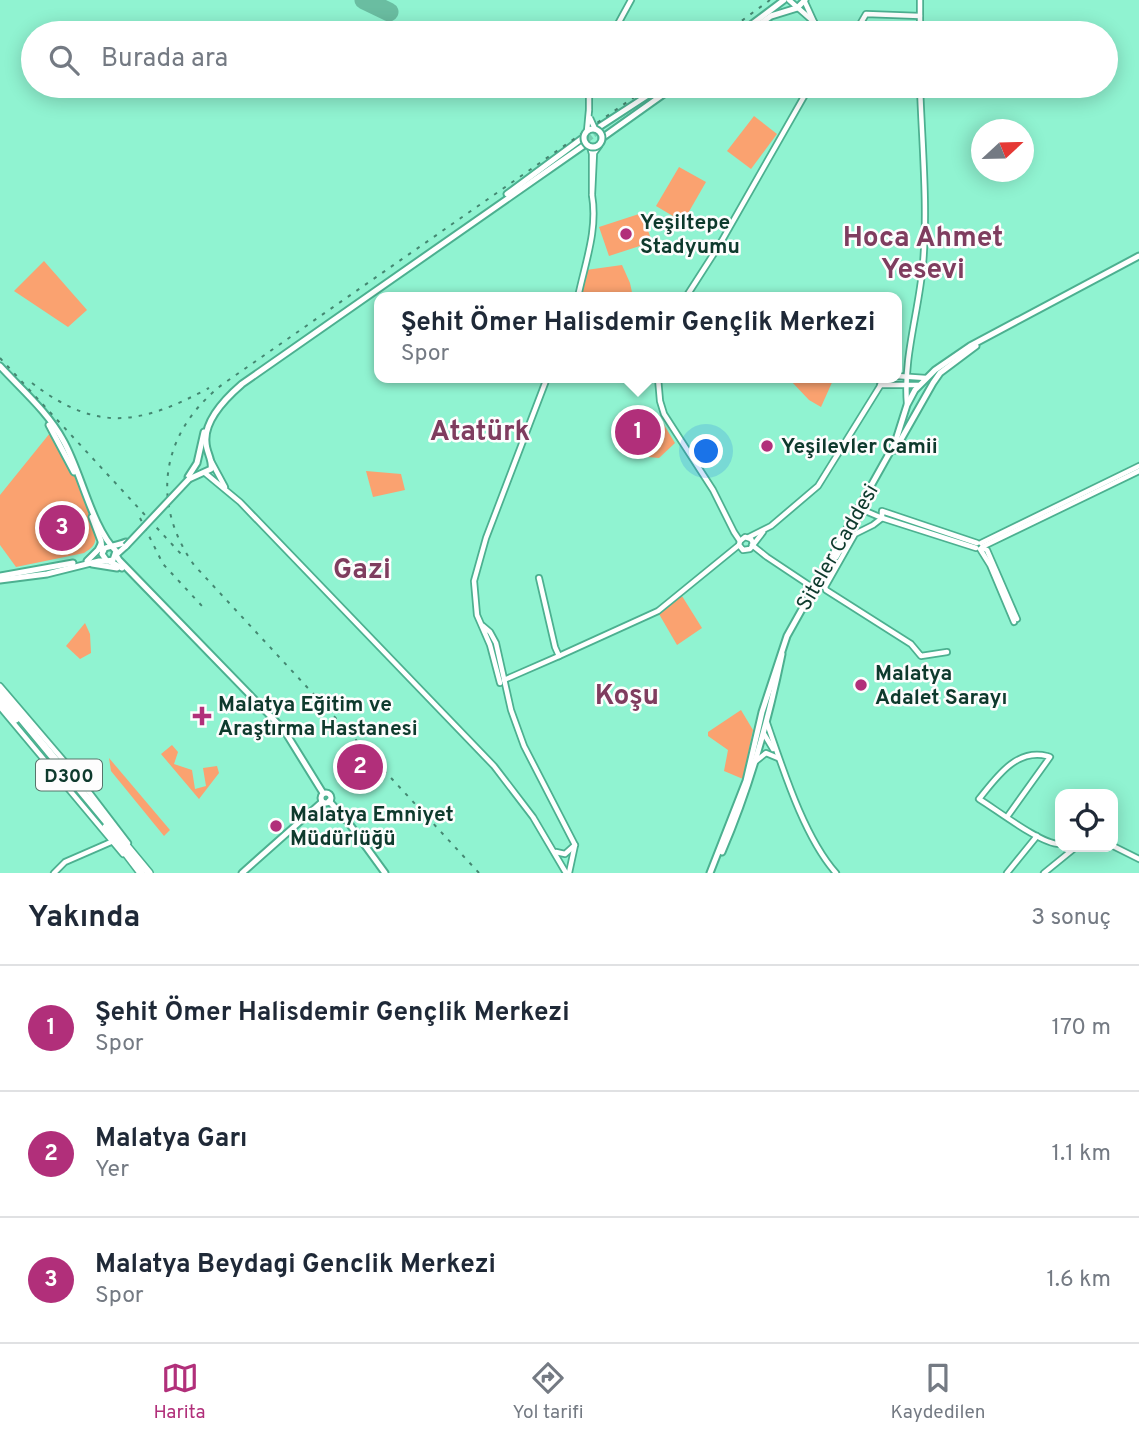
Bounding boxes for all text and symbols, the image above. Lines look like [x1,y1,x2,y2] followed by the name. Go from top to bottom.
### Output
[21,21,1118,98] search box
[45,41,83,79] icon: search
[101,43,228,76] text: Burada ara
[971,119,1034,182] north arrow
[640,210,740,261] place label: Yeşiltepe Stadyumu
[843,221,1003,289] district label: Hoca Ahmet Yesevi
[618,226,634,242] marker: Yeşiltepe Stadyumu
[374,292,902,383] popup
[401,307,875,340] text: Şehit Ömer Halisdemir Gençlik Merkezi
[401,340,450,369] text: Spor
[615,406,661,458] pin: 1
[430,415,530,451] district label: Atatürk
[689,434,723,468] your location
[781,434,938,461] place label: Yeşilevler Camii
[759,438,775,454] marker: Yeşilevler Camii
[791,480,885,616] street label: Siteler Caddesi
[39,502,85,554] pin: 3
[333,553,391,589] district label: Gazi
[875,661,1008,712] place label: Malatya Adalet Sarayı
[853,677,869,693] marker: Malatya Adalet Sarayı
[595,679,659,715] district label: Koşu
[218,692,418,743] place label: Malatya Eğitim ve Araştırma Hastanesi
[192,706,212,726] marker: Malatya Eğitim ve Araştırma Hastanesi
[337,741,383,793] pin: 2
[36,760,102,790] road number: D300
[1055,789,1118,852] map controls
[1055,789,1118,852] button: locate
[290,802,454,853] place label: Malatya Emniyet Müdürlüğü
[268,818,284,834] marker: Malatya Emniyet Müdürlüğü
[28,900,140,937] text: Yakında
[1031,904,1111,933] text: 3 sonuç
[95,997,570,1030] text: Şehit Ömer Halisdemir Gençlik Merkezi
[46,1014,56,1043] text: 1
[1052,1014,1111,1043] text: 170 m
[95,1030,144,1059] text: Spor
[95,1123,247,1156] text: Malatya Garı
[44,1140,58,1169] text: 2
[1052,1140,1111,1169] text: 1.1 km
[95,1156,129,1185] text: Yer
[95,1249,496,1282] text: Malatya Beydagi Genclik Merkezi
[44,1266,58,1295] text: 3
[1046,1266,1111,1295] text: 1.6 km
[95,1282,144,1311] text: Spor
[153,1359,206,1425] tab: Harita
[513,1359,584,1425] tab: Yol tarifi
[890,1359,986,1425] tab: Kaydedilen

